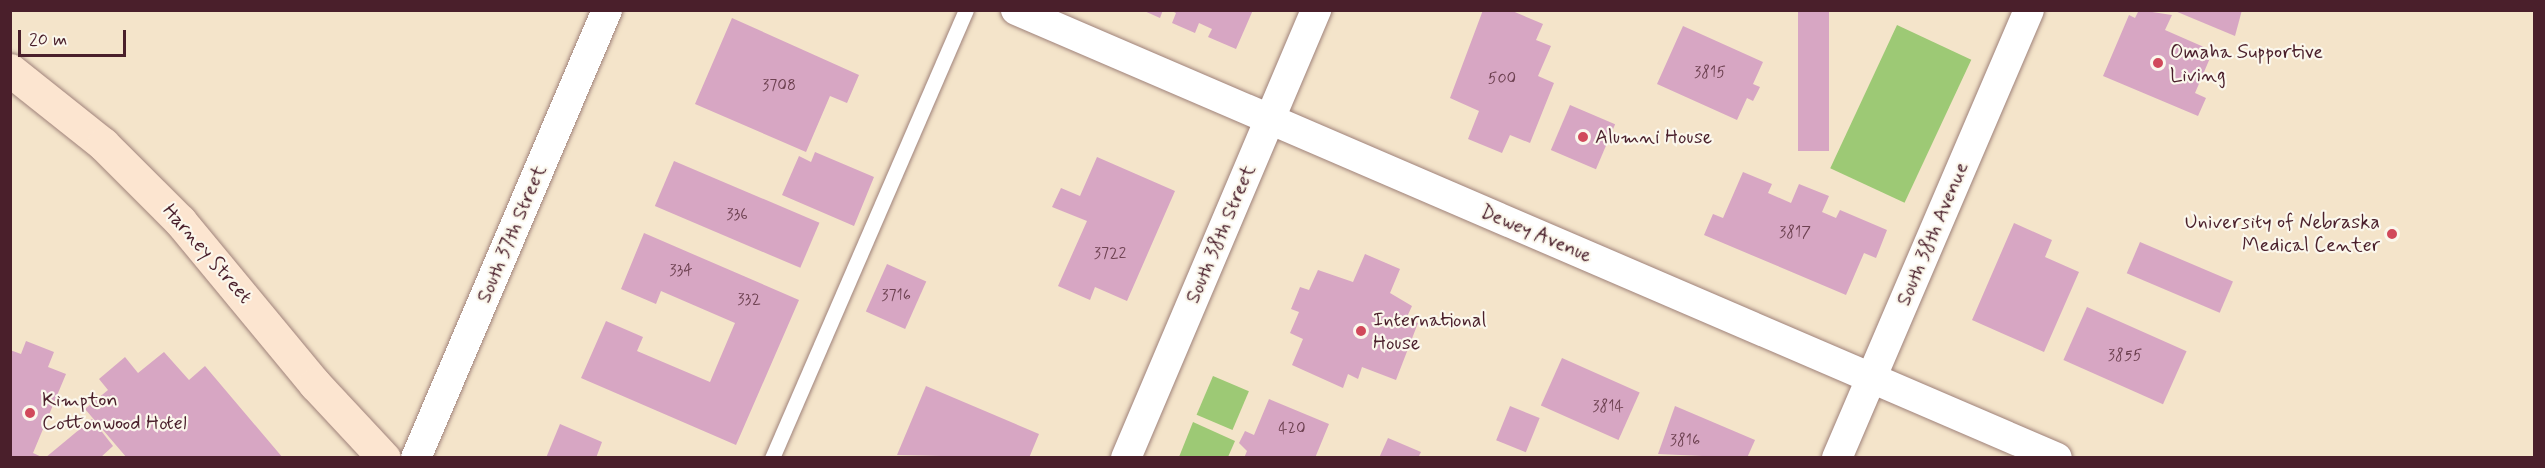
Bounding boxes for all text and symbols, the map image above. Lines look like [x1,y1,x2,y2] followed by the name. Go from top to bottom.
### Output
[21,18,129,56] scale bar
[29,28,67,52] text: 20 m
[2170,40,2322,87] place label: Omaha Supportive Living
[2151,56,2165,70] marker: Omaha Supportive Living
[1694,63,1726,83] house number: 3815
[1488,69,1516,89] house number: 500
[762,76,796,96] house number: 3708
[1595,125,1712,149] place label: Alumni House
[1576,130,1590,144] marker: Alumni House
[1892,159,1974,309] street label: South 38th Avenue
[472,161,552,307] street label: South 37th Street
[1181,161,1261,307] street label: South 38th Street
[156,198,258,310] street label: Harney Street
[1475,199,1597,269] street label: Dewey Avenue
[726,205,748,225] house number: 336
[2180,210,2380,257] place label: University of Nebraska Medical Center
[1779,223,1811,243] house number: 3817
[2385,227,2399,241] marker: University of Nebraska Medical Center
[1094,244,1126,264] house number: 3722
[669,261,693,281] house number: 334
[881,286,911,306] house number: 3716
[737,290,761,310] house number: 332
[1373,308,1486,355] place label: International House
[1354,324,1368,338] marker: International House
[2108,346,2142,366] house number: 3855
[42,389,187,436] place label: Kimpton Cottonwood Hotel
[1592,397,1624,417] house number: 3814
[23,406,37,420] marker: Kimpton Cottonwood Hotel
[1278,419,1306,439] house number: 420
[1670,431,1700,451] house number: 3816

